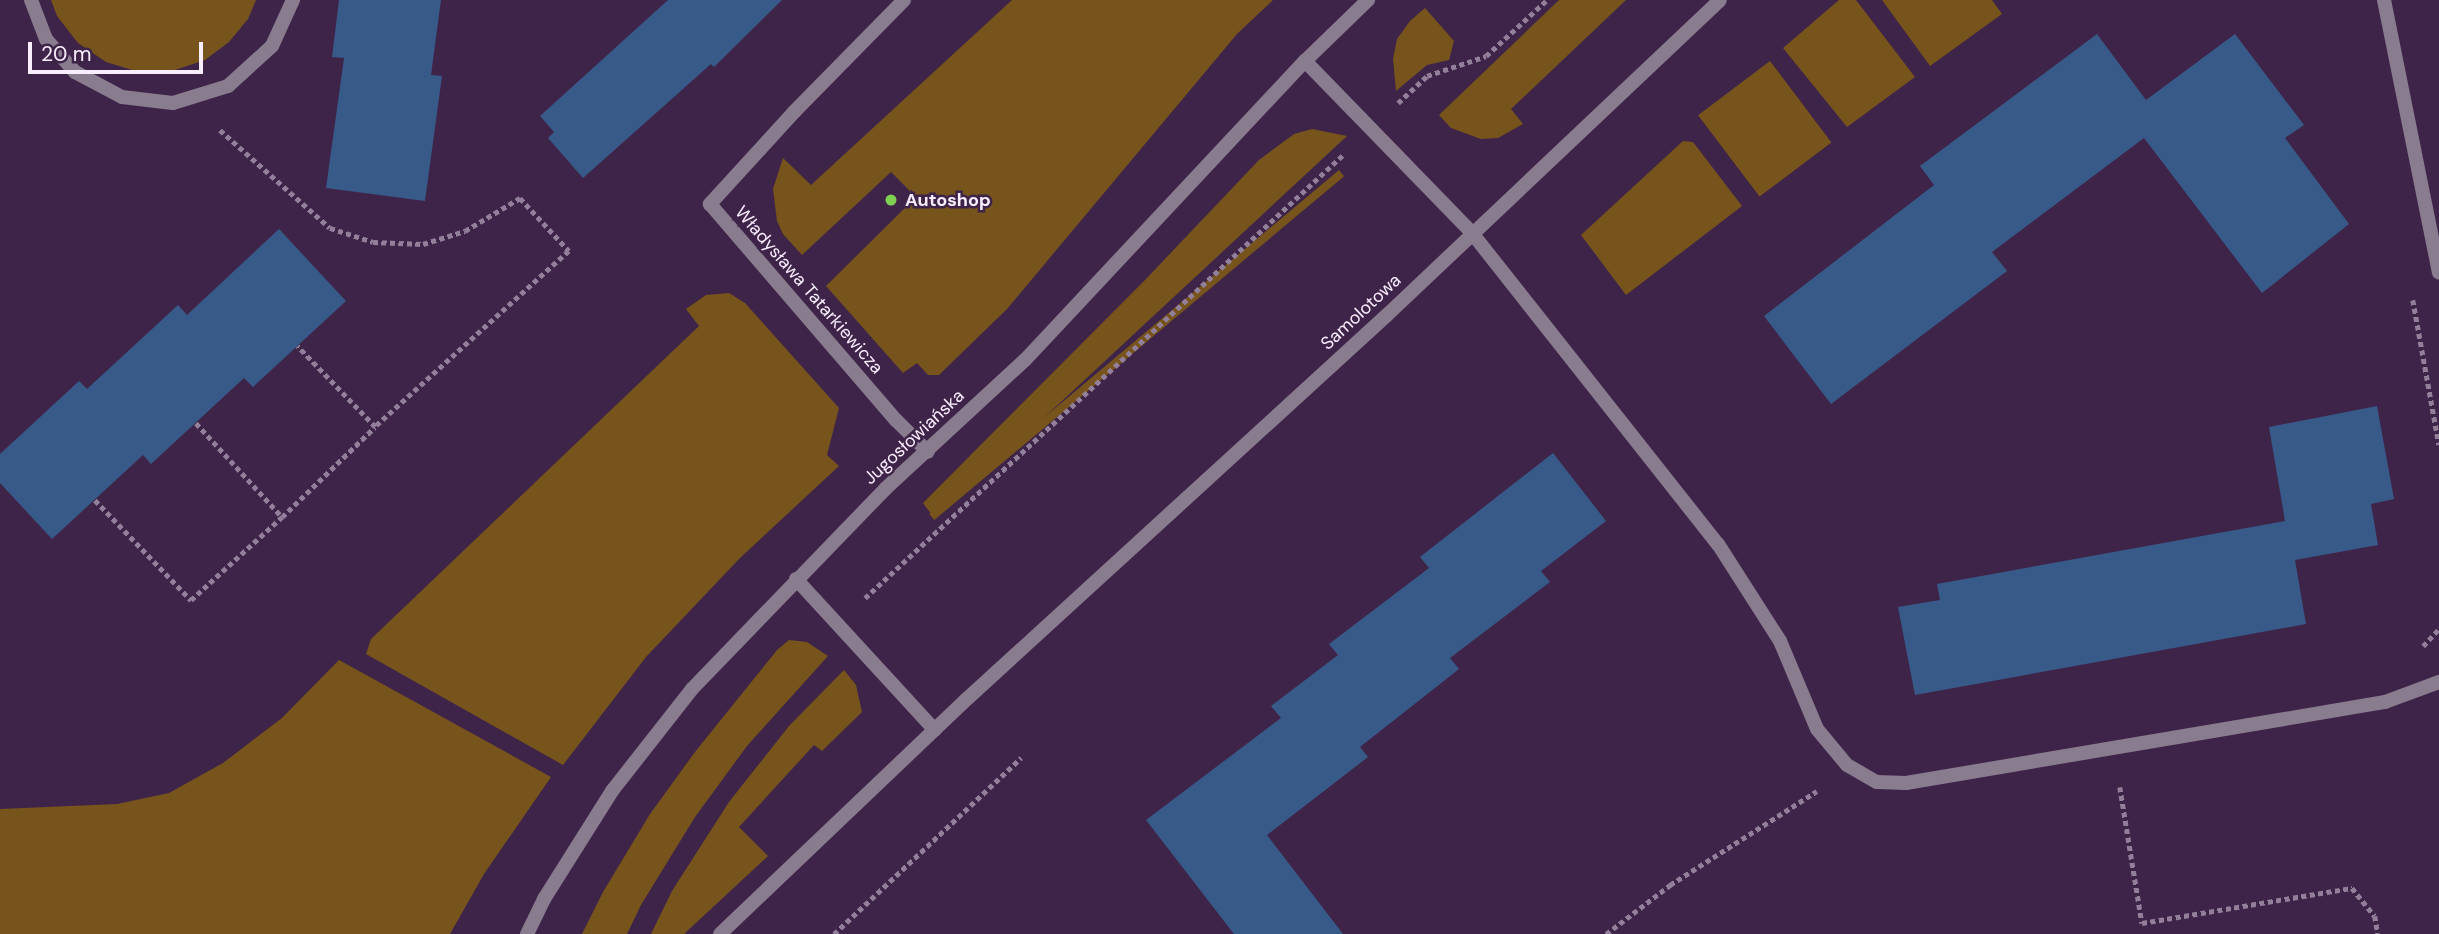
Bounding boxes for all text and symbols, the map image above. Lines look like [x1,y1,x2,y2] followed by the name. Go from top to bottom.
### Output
[32,28,206,72] scale bar
[41,40,92,68] text: 20 m
[905,189,991,211] place label: Autoshop
[883,192,899,208] marker: Autoshop
[730,202,888,378] street label: Władysława Tatarkiewicza
[1316,269,1406,355] street label: Samolotowa
[859,385,969,489] street label: Jugosłowiańska

